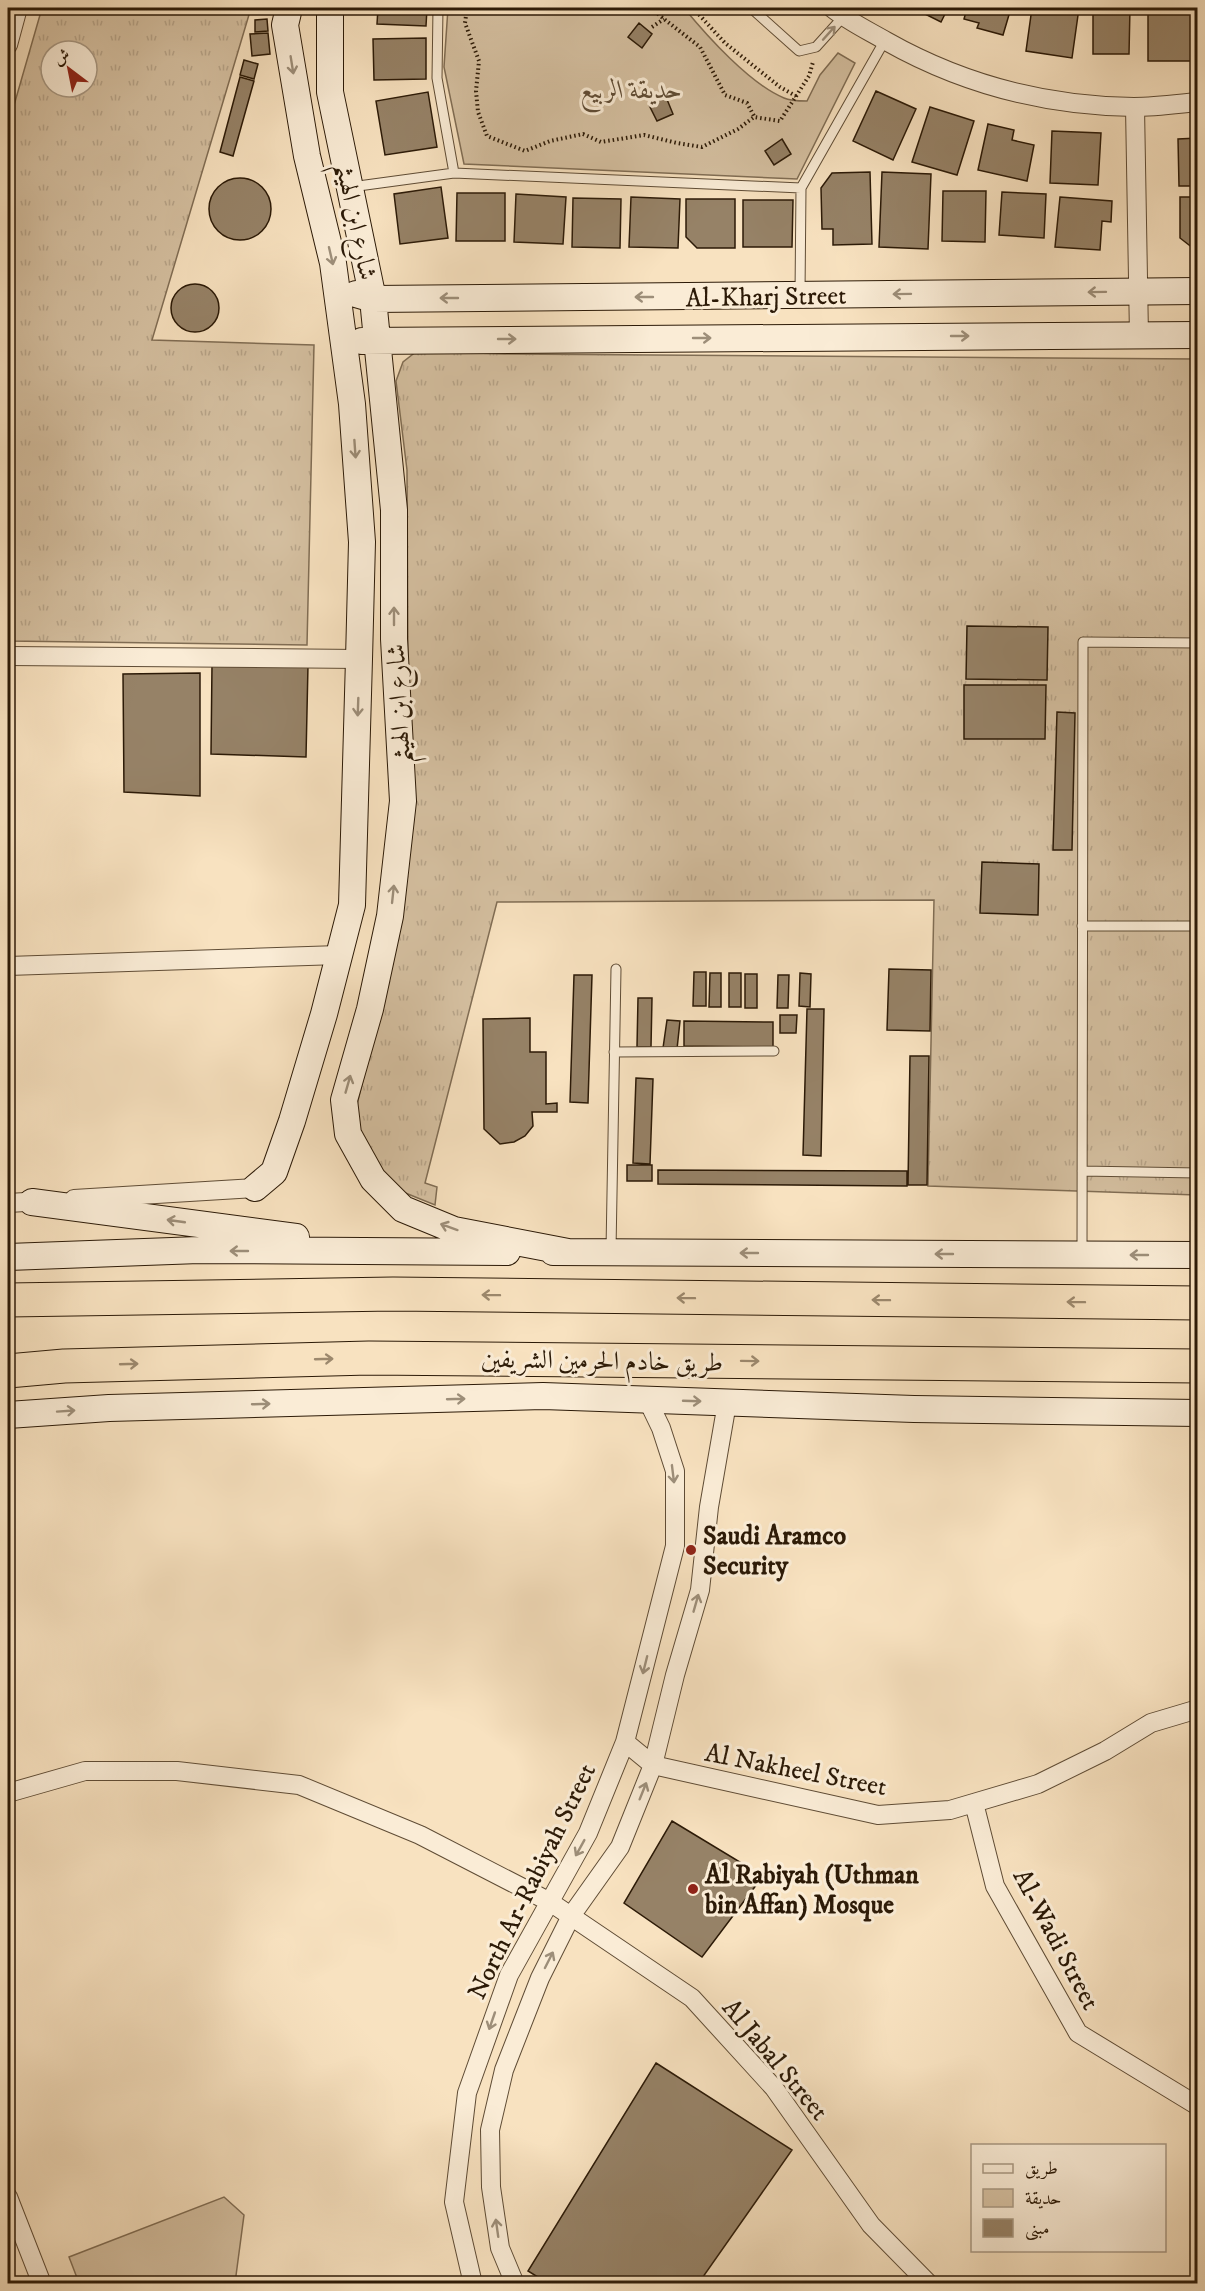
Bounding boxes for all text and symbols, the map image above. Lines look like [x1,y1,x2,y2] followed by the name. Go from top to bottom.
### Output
[822,26,836,41] one-way arrow
[39,39,99,99] north arrow
[50,44,74,70] text: ش
[287,55,298,74] one-way arrow
[580,74,682,113] park label: حديقة الربيع
[319,159,384,285] street label: شارع ابن الهيثم
[326,246,337,265] one-way arrow
[685,280,847,315] street label: Al-Kharj Street
[1088,286,1108,298] one-way arrow
[893,289,913,300] one-way arrow
[635,291,655,303] one-way arrow
[440,292,460,304] one-way arrow
[949,330,969,342] one-way arrow
[691,332,711,344] one-way arrow
[496,333,516,345] one-way arrow
[350,439,361,459] one-way arrow
[388,606,400,626] one-way arrow
[380,643,427,765] street label: شارع ابن الهيثم
[352,697,364,717] one-way arrow
[387,885,398,905] one-way arrow
[343,1075,354,1094] one-way arrow
[167,1216,187,1227] one-way arrow
[440,1221,459,1232] one-way arrow
[230,1245,250,1257] one-way arrow
[740,1247,760,1259] one-way arrow
[935,1248,955,1260] one-way arrow
[1130,1249,1150,1261] one-way arrow
[482,1290,502,1301] one-way arrow
[677,1292,697,1304] one-way arrow
[872,1294,892,1306] one-way arrow
[1067,1296,1087,1308] one-way arrow
[480,1343,723,1385] street label: طريق خادم الحرمين الشريفين
[313,1353,333,1365] one-way arrow
[739,1355,759,1367] one-way arrow
[118,1359,138,1370] one-way arrow
[445,1393,465,1404] one-way arrow
[682,1396,702,1407] one-way arrow
[250,1398,270,1410] one-way arrow
[55,1405,75,1416] one-way arrow
[668,1463,679,1483] one-way arrow
[703,1520,846,1583] place label: Saudi Aramco Security
[684,1543,698,1557] marker: Saudi Aramco Security
[691,1594,702,1613] one-way arrow
[638,1655,650,1674] one-way arrow
[702,1737,889,1804] street label: Al Nakheel Street
[461,1758,604,2005] street label: North Ar-Rabiyah Street
[638,1782,649,1800] one-way arrow
[574,1839,586,1856] one-way arrow
[704,1859,919,1922] place label: Al Rabiyah (Uthman bin Affan) Mosque
[1005,1864,1107,2016] street label: Al-Wadi Street
[686,1882,700,1896] marker: Al Rabiyah (Uthman bin Affan) Mosque
[544,1952,555,1970] one-way arrow
[714,1992,835,2128] street label: Al Jabal Street
[486,2011,497,2030] one-way arrow
[971,2144,1166,2252] legend
[1025,2158,1058,2180] text: طريق
[1025,2188,1061,2210] text: حديقة
[1025,2218,1050,2241] text: مبنى
[492,2219,503,2239] one-way arrow

